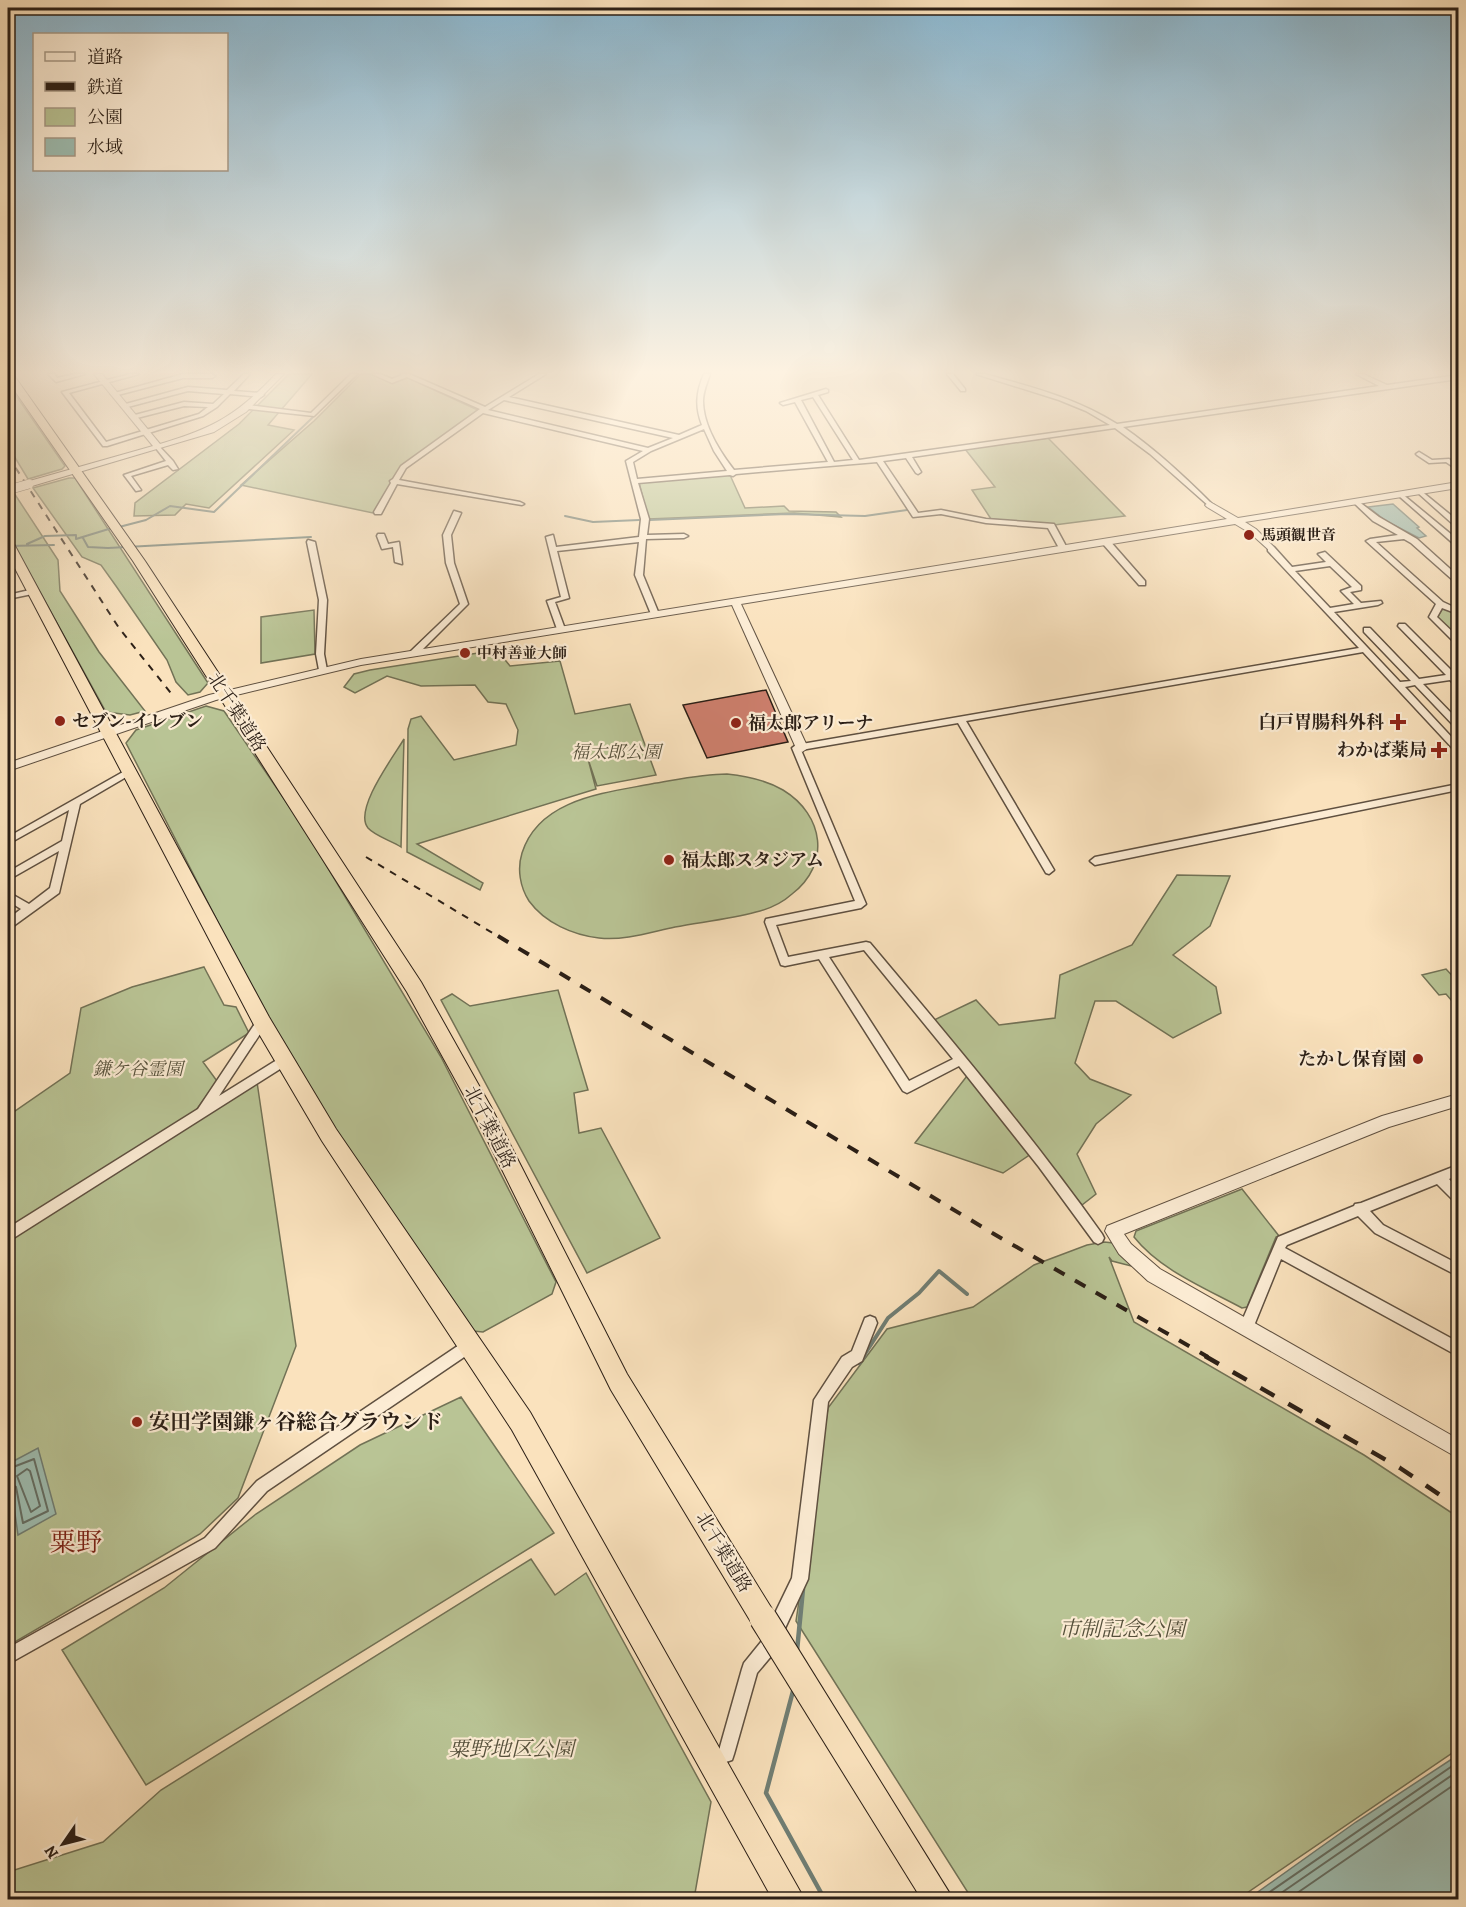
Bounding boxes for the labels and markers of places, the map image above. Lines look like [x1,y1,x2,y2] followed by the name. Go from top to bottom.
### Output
[1261,525,1336,545] place label: 馬頭観世音
[1242,528,1256,542] marker: 馬頭観世音
[477,643,567,663] place label: 中村善並大師
[458,646,472,660] marker: 中村善並大師
[72,709,203,733] place label: セブン-イレブン
[1258,710,1384,734] place label: 白戸胃腸科外科
[748,711,873,735] place label: 福太郎アリーナ
[1389,713,1407,731] marker: 白戸胃腸科外科
[53,714,67,728] marker: セブン-イレブン
[729,716,743,730] marker: 福太郎アリーナ
[1337,738,1427,762] place label: わかば薬局
[1432,743,1446,757] marker: わかば薬局
[681,848,824,872] place label: 福太郎スタジアム
[662,853,676,867] marker: 福太郎スタジアム
[1298,1047,1406,1071] place label: たかし保育園
[1411,1052,1425,1066] marker: たかし保育園
[149,1408,443,1436] place label: 安田学園鎌ヶ谷総合グラウンド
[130,1415,144,1429] marker: 安田学園鎌ヶ谷総合グラウンド

